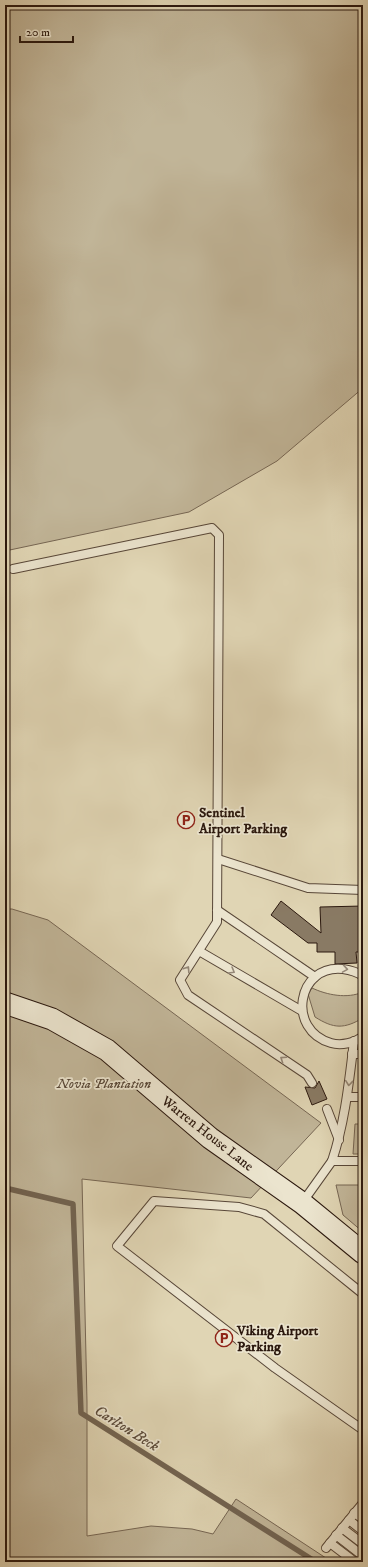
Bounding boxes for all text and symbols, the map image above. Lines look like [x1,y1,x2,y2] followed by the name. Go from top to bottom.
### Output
[20,18,73,44] scale bar
[26,25,50,40] text: 20 m
[198,804,288,838] place label: Sentinel Airport Parking
[176,810,196,830] parking icon: Sentinel Airport Parking
[342,964,348,973] one-way arrow
[182,966,190,973] one-way arrow
[228,966,235,973] one-way arrow
[280,1056,287,1064] one-way arrow
[56,1075,151,1093] park label: Novia Plantation
[345,1080,354,1086] one-way arrow
[157,1092,257,1176] street label: Warren House Lane
[236,1322,319,1356] place label: Viking Airport Parking
[214,1328,234,1348] parking icon: Viking Airport Parking
[91,1401,163,1456] water label: Carlton Beck

